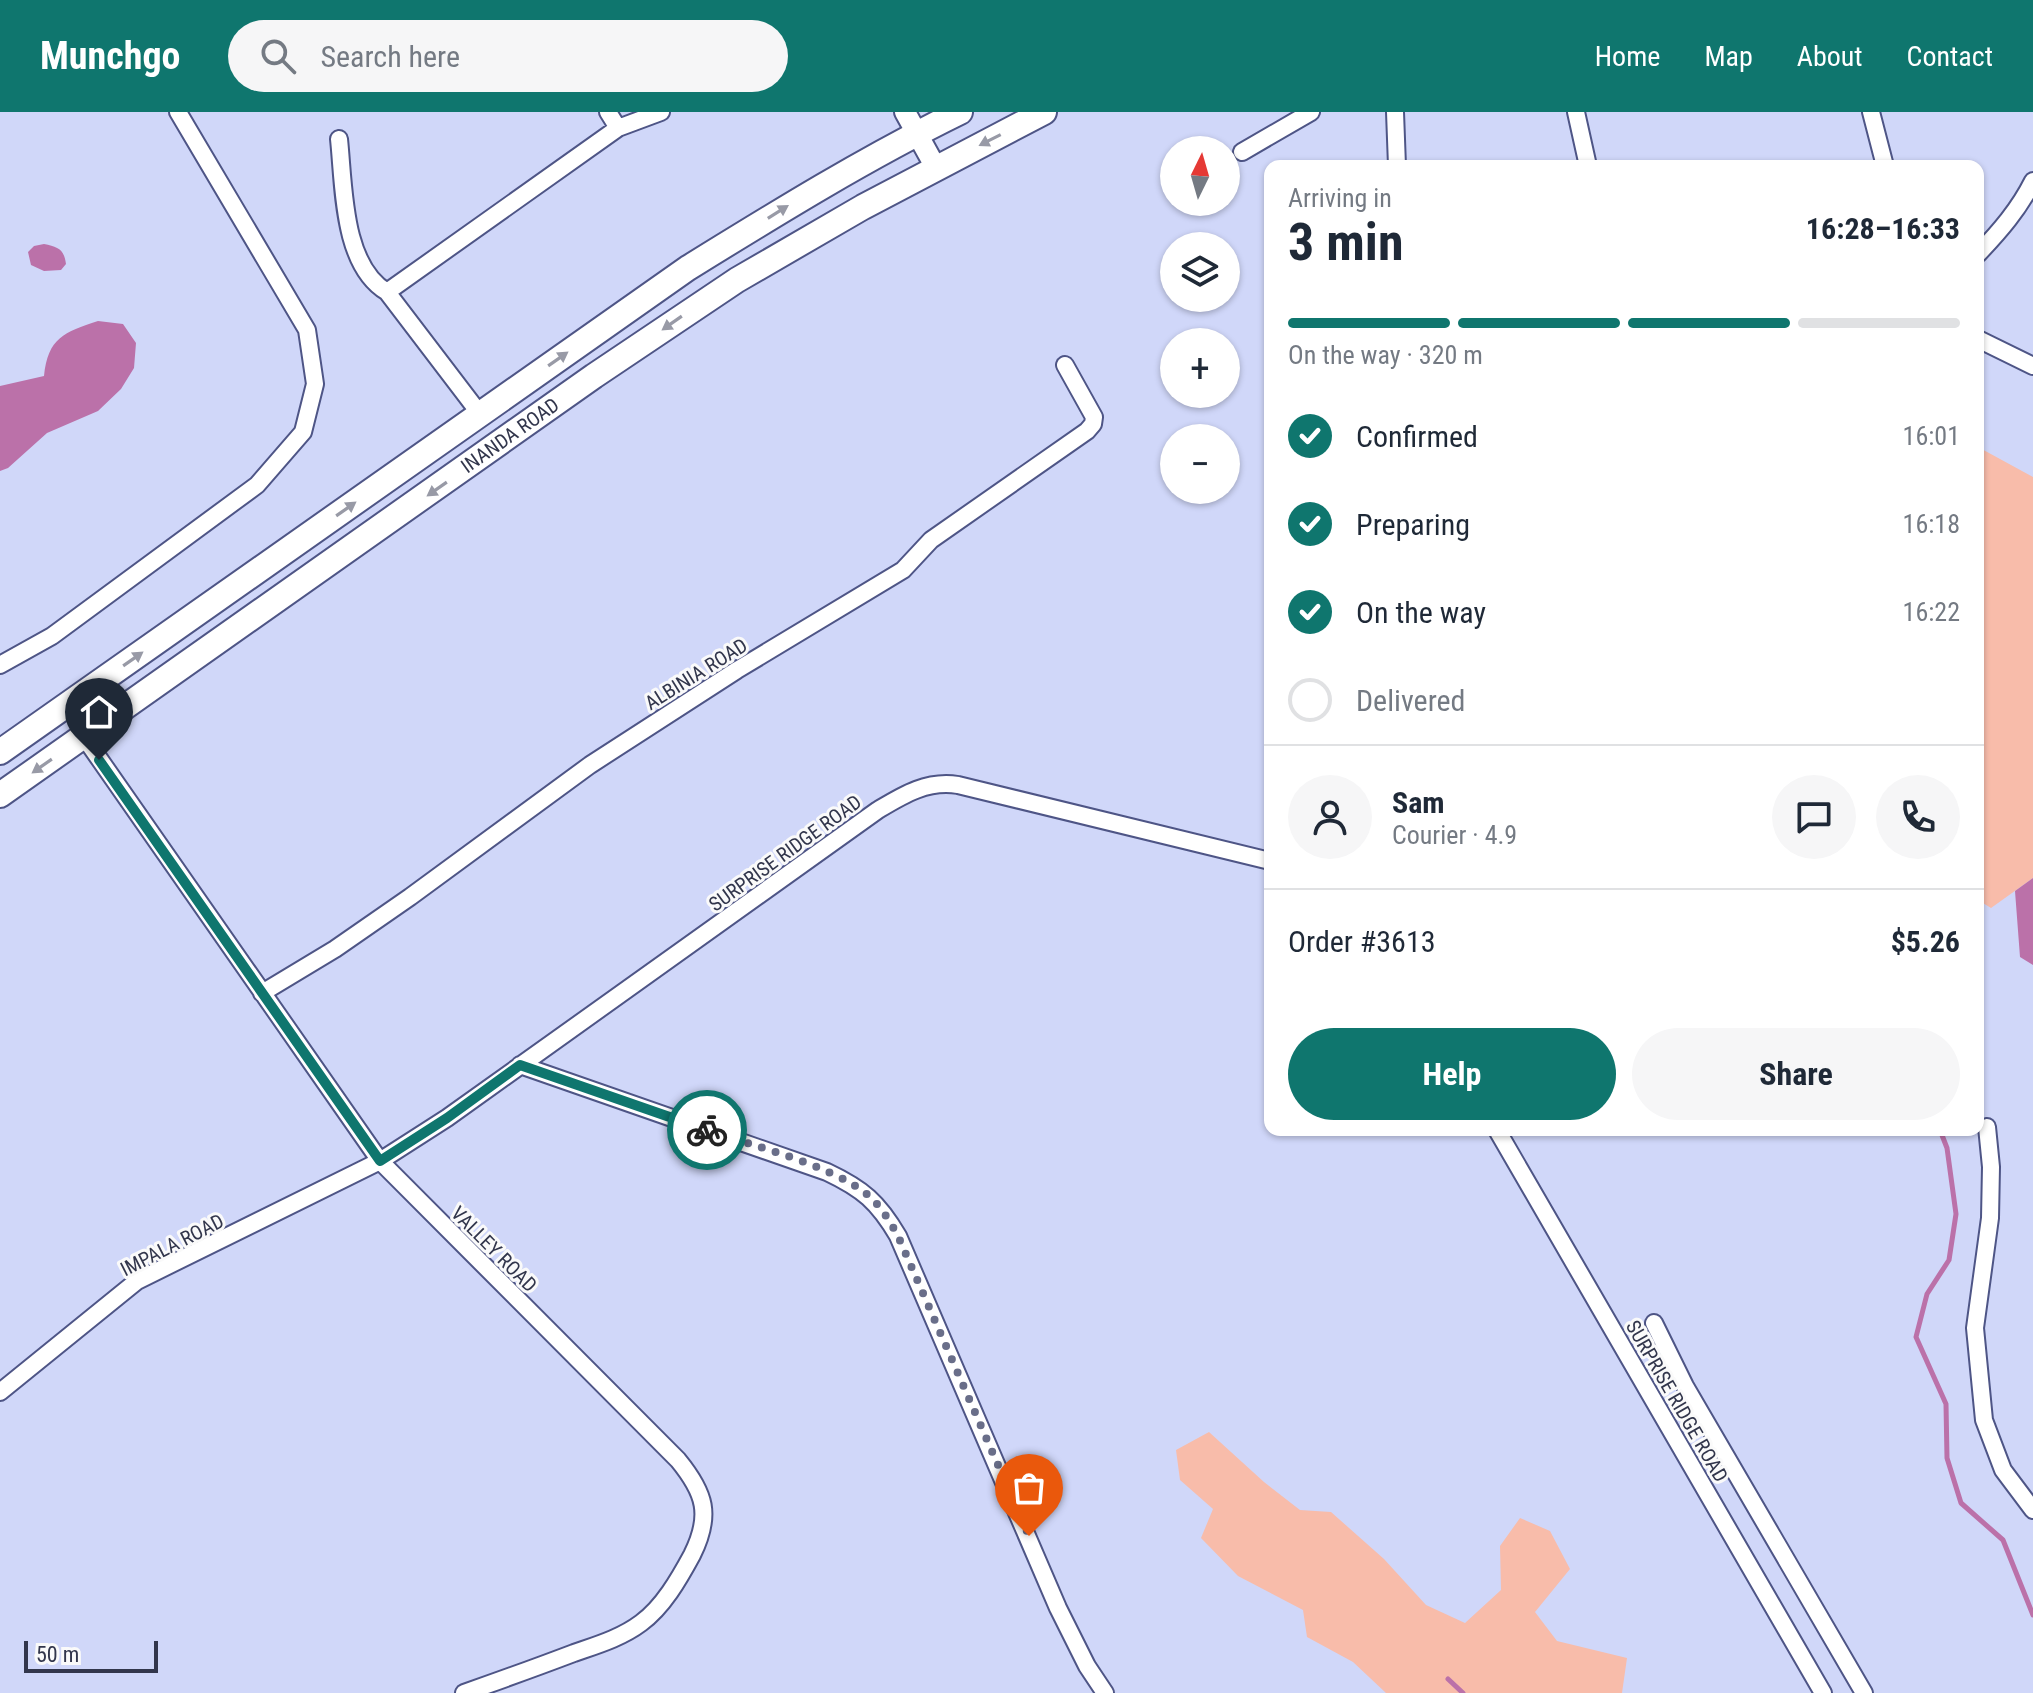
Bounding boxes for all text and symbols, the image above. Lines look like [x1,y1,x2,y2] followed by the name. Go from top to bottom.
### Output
[228,20,788,92] search box
[40,34,180,78] text: Munchgo
[256,34,300,78] icon: search
[320,39,460,74] text: Search here
[1595,40,1660,73] text: Home
[1704,40,1753,73] text: Map
[1797,40,1863,73] text: About
[1907,40,1993,73] text: Contact
[979,133,1002,146] one-way arrow
[1160,136,1240,216] north arrow
[1160,136,1240,504] map controls
[1288,183,1392,213] text: Arriving in
[767,205,789,219] one-way arrow
[1806,211,1960,246] text: 16:28–16:33
[1288,212,1404,273] text: 3 min
[1160,232,1240,312] button: layers
[661,315,683,330] one-way arrow
[1160,328,1240,408] button: +
[1288,340,1483,370] text: On the way · 320 m
[547,352,568,367] one-way arrow
[456,393,564,478] street label: INANDA ROAD
[1288,414,1332,458] icon: check
[1356,419,1478,454] text: Confirmed
[1903,421,1960,451] text: 16:01
[1160,424,1240,504] button: −
[426,481,447,496] one-way arrow
[335,502,356,518] one-way arrow
[1288,502,1332,546] icon: check
[1356,507,1470,542] text: Preparing
[1903,509,1960,539] text: 16:18
[1288,590,1332,634] icon: check
[1356,595,1486,630] text: On the way
[1903,597,1960,627] text: 16:22
[640,633,752,715] street label: ALBINIA ROAD
[122,652,143,667] one-way arrow
[65,678,133,760] pin
[1356,683,1465,718] text: Delivered
[77,690,121,734] icon: home
[31,758,52,773] one-way arrow
[1288,775,1372,859] button: person
[1772,775,1856,859] button: chat
[1876,775,1960,859] button: phone
[1392,785,1445,820] text: Sam
[704,790,866,916] street label: SURPRISE RIDGE ROAD
[1392,820,1517,850] text: Courier · 4.9
[1288,924,1436,959] text: Order #3613
[1891,924,1960,959] text: $5.26
[1288,1028,1616,1120] button: Help
[1632,1028,1960,1120] button: Share
[667,1090,747,1170] courier
[685,1108,729,1152] icon: bike
[446,1201,542,1297] street label: VALLEY ROAD
[116,1209,228,1281] street label: IMPALA ROAD
[1621,1316,1733,1486] street label: SURPRISE RIDGE ROAD
[995,1454,1063,1536] pin
[1007,1466,1051,1510] icon: bag
[24,1637,158,1673] scale bar
[36,1642,79,1667] text: 50 m

